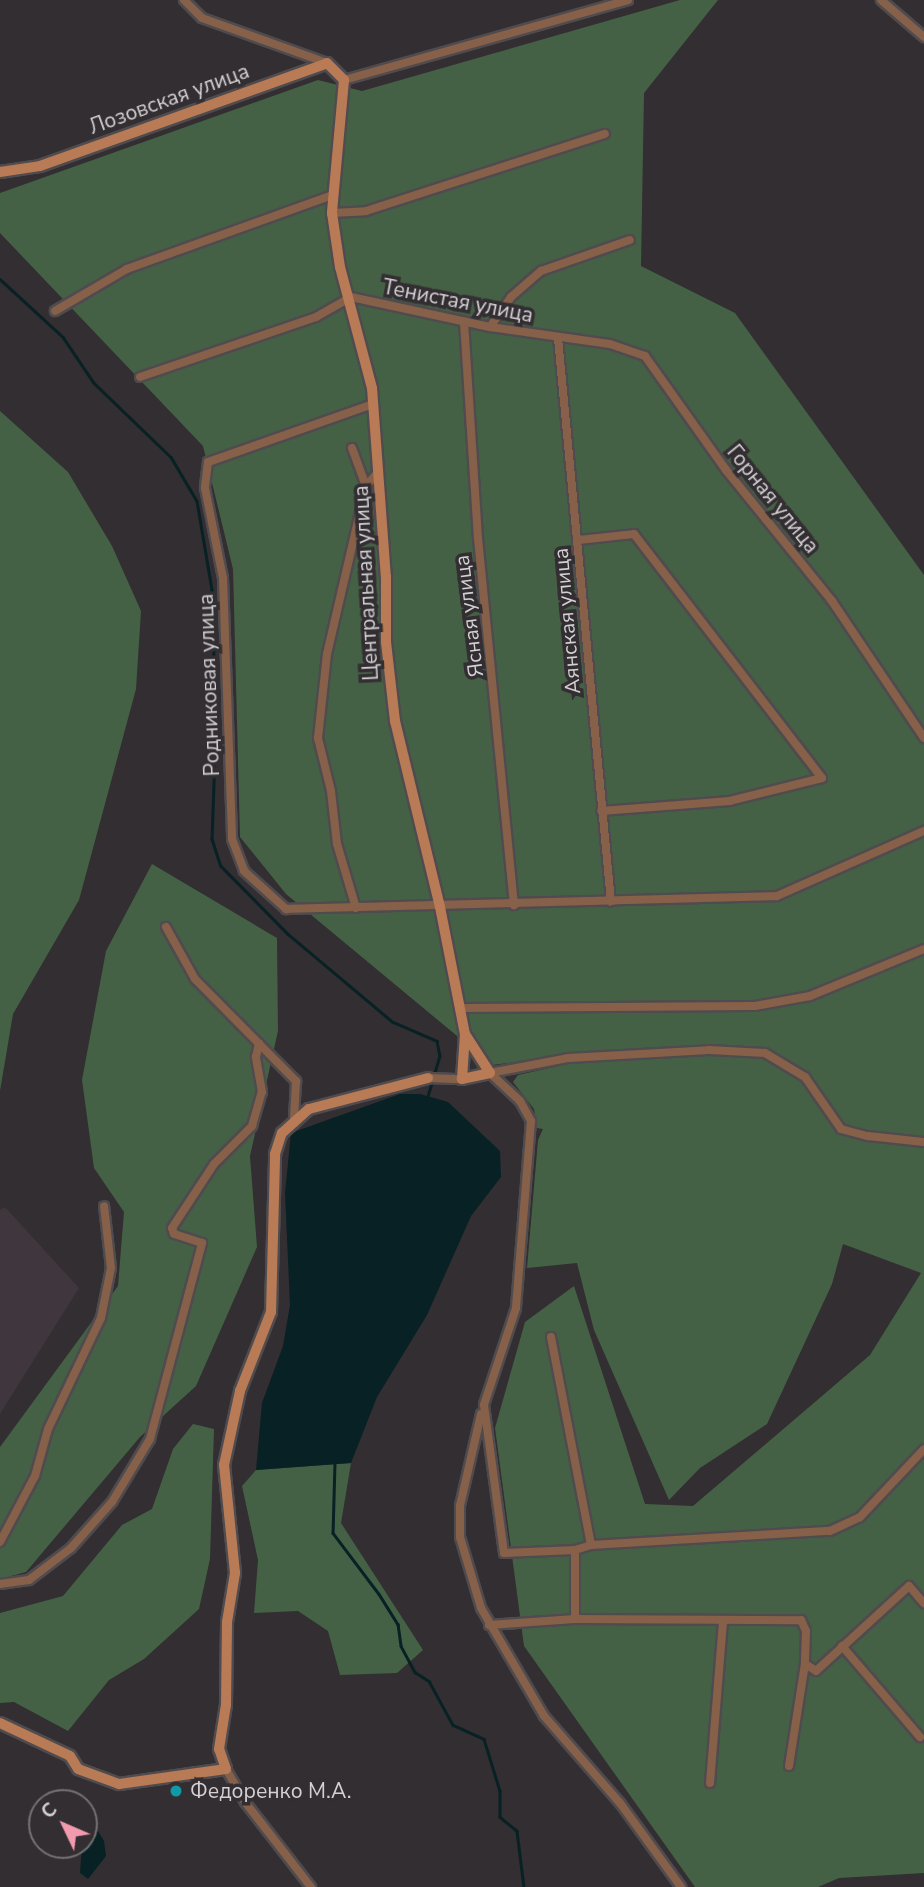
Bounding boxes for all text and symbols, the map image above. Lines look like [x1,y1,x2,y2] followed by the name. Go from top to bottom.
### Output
[85,58,253,140] street label: Лозовская улица
[381,274,535,328] street label: Тенистая улица
[722,440,824,558] street label: Горная улица
[348,485,384,681] street label: Центральная улица
[548,547,586,695] street label: Аянская улица
[449,553,489,679] street label: Ясная улица
[193,593,225,777] street label: Родниковая улица
[190,1778,352,1804] place label: Федоренко М.А.
[168,1783,184,1799] marker: Федоренко М.А.
[28,1789,98,1859] north arrow
[35,1797,63,1824] text: С

